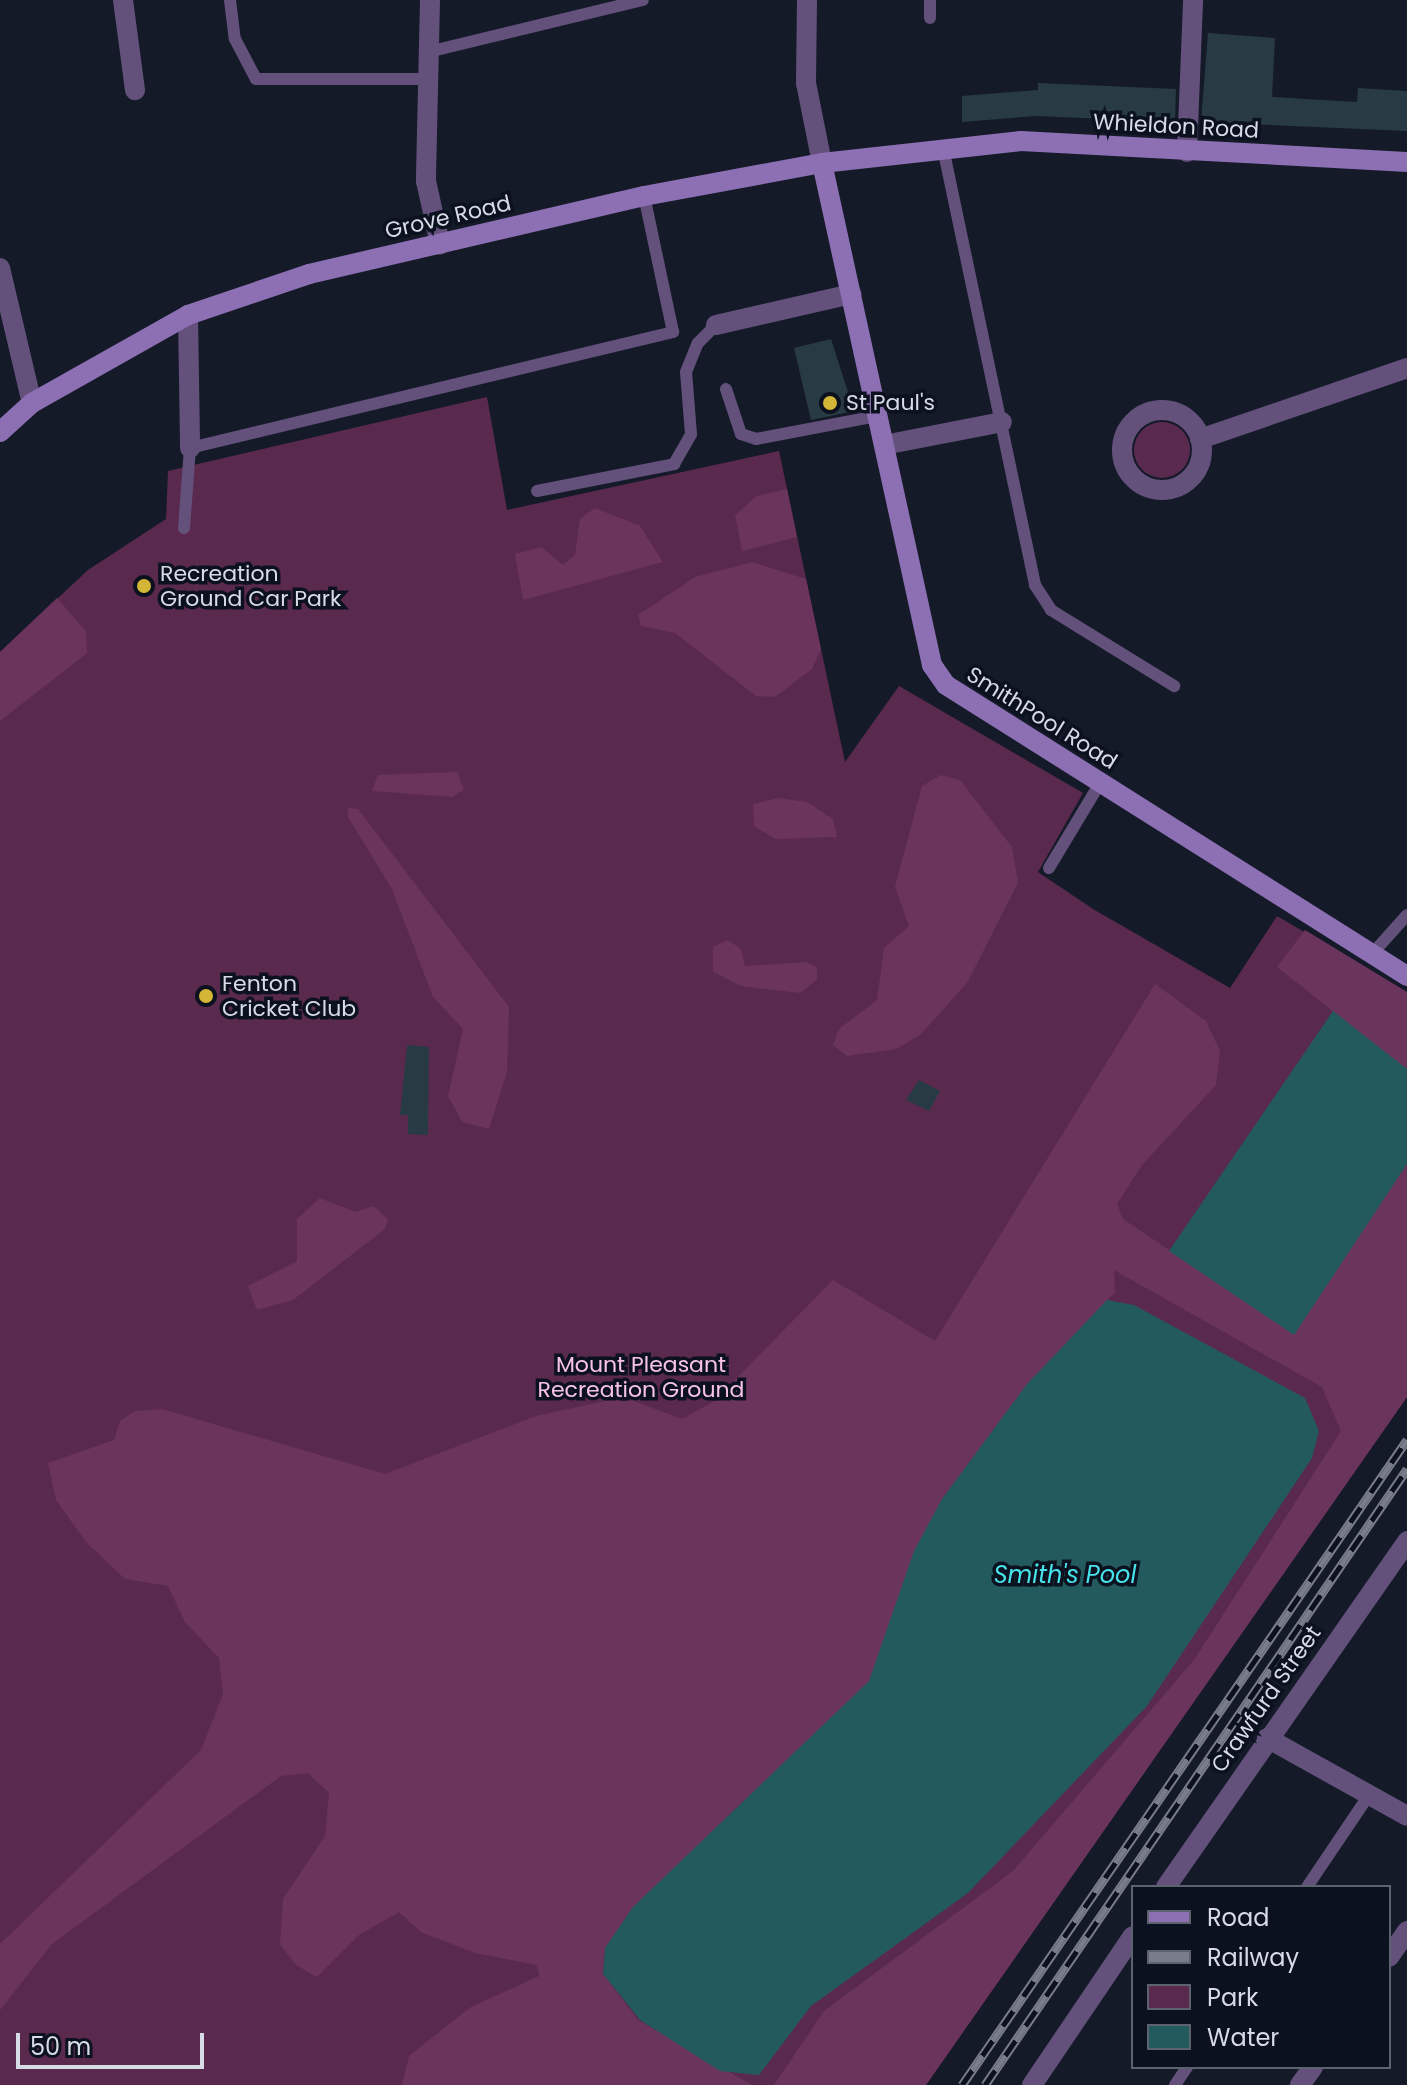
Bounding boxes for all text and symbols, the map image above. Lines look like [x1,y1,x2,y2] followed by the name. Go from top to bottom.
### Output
[1092,108,1260,144] street label: Whieldon Road
[382,190,514,244] street label: Grove Road
[846,390,935,416] place label: St Paul's
[821,394,839,412] marker: St Paul's
[160,560,341,612] place label: Recreation Ground Car Park
[135,577,153,595] marker: Recreation Ground Car Park
[962,661,1122,775] street label: SmithPool Road
[222,970,356,1022] place label: Fenton Cricket Club
[197,987,215,1005] marker: Fenton Cricket Club
[538,1351,744,1402] park label: Mount Pleasant Recreation Ground
[994,1561,1136,1589] water label: Smith's Pool
[1206,1621,1326,1777] street label: Crawfurd Street
[1131,1885,1391,2069] legend
[1207,1901,1269,1934] text: Road
[1207,1941,1299,1974] text: Railway
[1207,1981,1258,2014] text: Park
[20,2017,208,2067] scale bar
[1207,2021,1279,2054] text: Water
[30,2030,91,2063] text: 50 m

